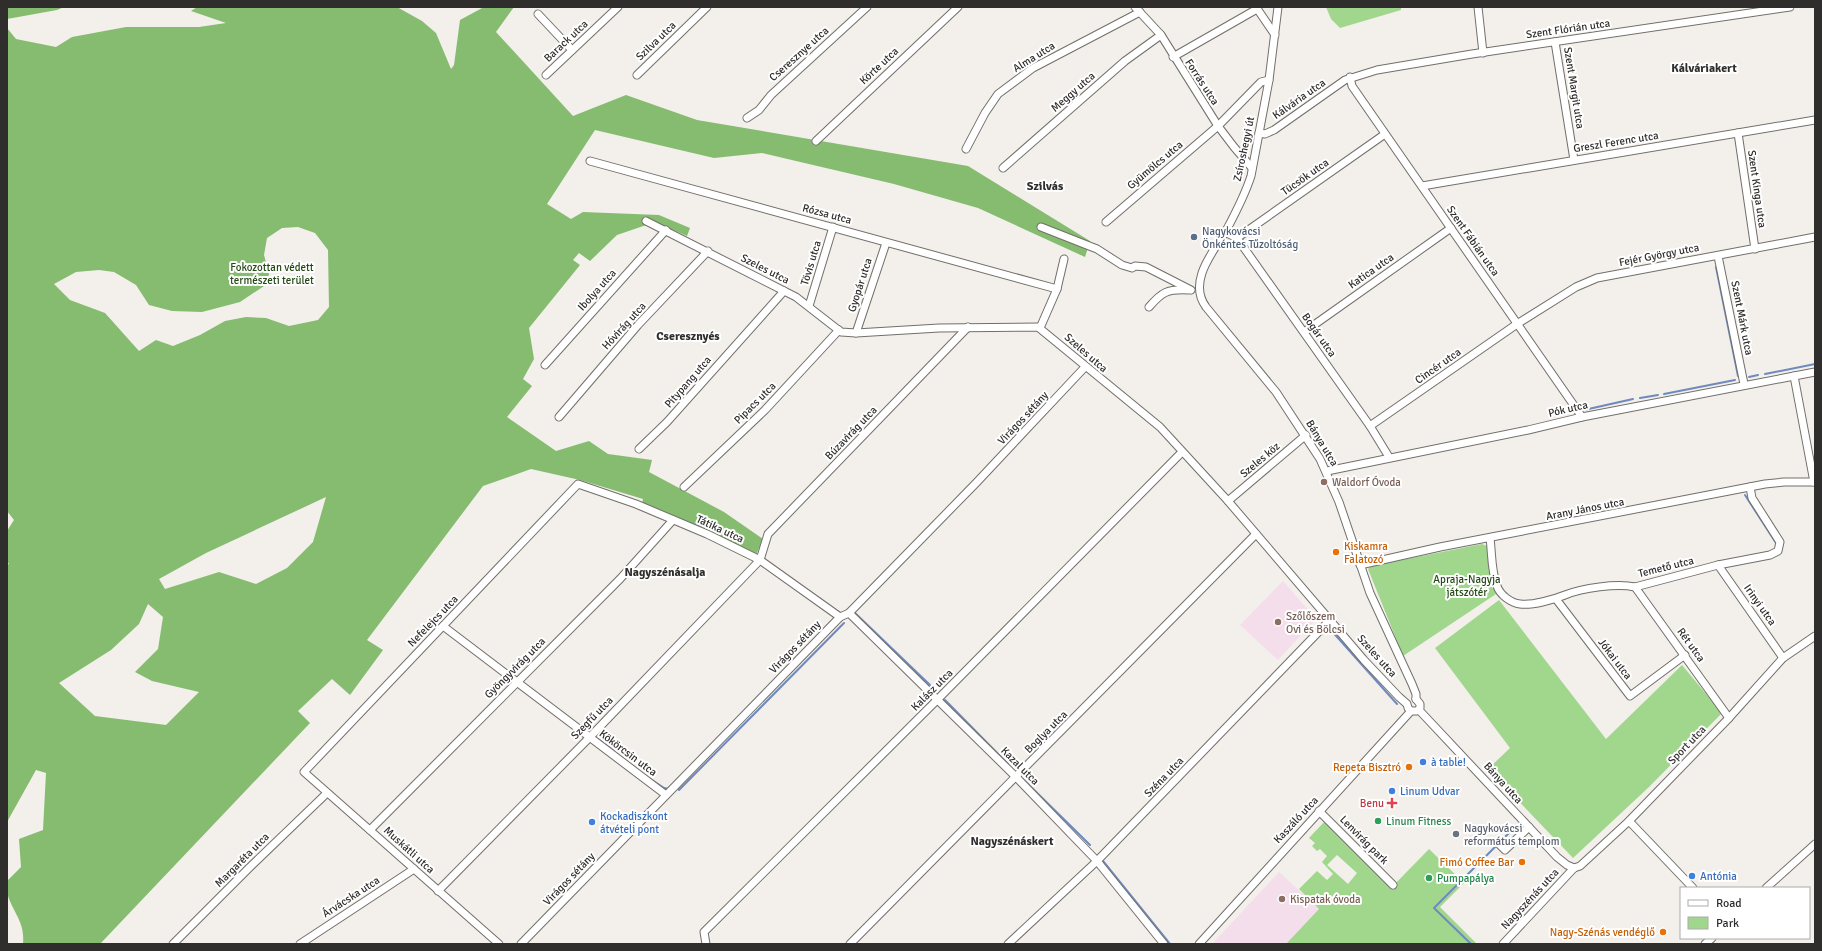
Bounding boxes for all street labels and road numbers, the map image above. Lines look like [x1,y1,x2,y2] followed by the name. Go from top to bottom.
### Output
[541,17,591,65] street label: Barack utca
[1525,17,1611,41] street label: Szent Flórián utca
[633,18,679,63] street label: Szilva utca
[767,24,832,84] street label: Cseresznye utca
[1011,39,1058,75] street label: Alma utca
[857,44,902,87] street label: Körte utca
[1561,46,1587,130] street label: Szent Margit utca
[1182,56,1222,108] street label: Forrás utca
[1048,69,1098,115] street label: Meggy utca
[1270,76,1328,122] street label: Kálvária utca
[1231,115,1257,183] street label: Zsíroshegyi út
[1572,129,1660,155] street label: Greszl Ferenc utca
[1124,138,1186,192] street label: Gyümölcs utca
[1745,149,1769,229] street label: Szent Kinga utca
[1279,156,1332,198] street label: Tücsök utca
[801,201,853,227] street label: Rózsa utca
[1444,203,1502,279] street label: Szent Fábián utca
[798,239,824,287] street label: Tövis utca
[1618,241,1701,269] street label: Fejér György utca
[1346,250,1397,291] street label: Katica utca
[739,251,792,287] street label: Szeles utca
[845,256,875,314] street label: Gyopár utca
[575,266,619,313] street label: Ibolya utca
[1728,280,1756,357] street label: Szent Márk utca
[599,299,649,352] street label: Hóvirág utca
[1299,310,1339,360] street label: Bogár utca
[1062,331,1110,375] street label: Szeles utca
[1412,345,1464,387] street label: Cincér utca
[662,353,714,411] street label: Pitypang utca
[731,379,779,427] street label: Pipacs utca
[995,388,1052,447] street label: Virágos sétány
[1547,398,1589,420] street label: Pók utca
[822,403,880,462] street label: Búzavirág utca
[1303,418,1341,469] street label: Bánya utca
[1237,440,1283,480] street label: Szeles köz
[1545,495,1626,523] street label: Arany János utca
[694,512,746,546] street label: Tátika utca
[1637,554,1695,580] street label: Temető utca
[1741,582,1779,629] street label: Irinyi utca
[405,592,461,650] street label: Nefelejcs utca
[767,617,824,676] street label: Virágos sétány
[1674,625,1708,665] street label: Rét utca
[1355,632,1400,680] street label: Szeles utca
[482,635,548,701] street label: Gyöngyvirág utca
[1595,636,1635,682] street label: Jókai utca
[908,666,956,714] street label: Kalász utca
[568,693,616,742] street label: Szegfű utca
[1022,708,1070,756] street label: Boglya utca
[1665,723,1709,767] street label: Sport utca
[597,727,660,779] street label: Kökörcsin utca
[998,744,1042,788] street label: Kazal utca
[1142,754,1187,800] street label: Széna utca
[1481,759,1525,807] street label: Bánya utca
[1271,794,1321,846] street label: Kaszáló utca
[1337,813,1391,867] street label: Lenvirág park
[381,824,437,876] street label: Muskátli utca
[212,830,272,890] street label: Margaréta utca
[541,849,598,908] street label: Virágos sétány
[1499,866,1562,932] street label: Nagyszénás utca
[319,873,382,920] street label: Árvácska utca

